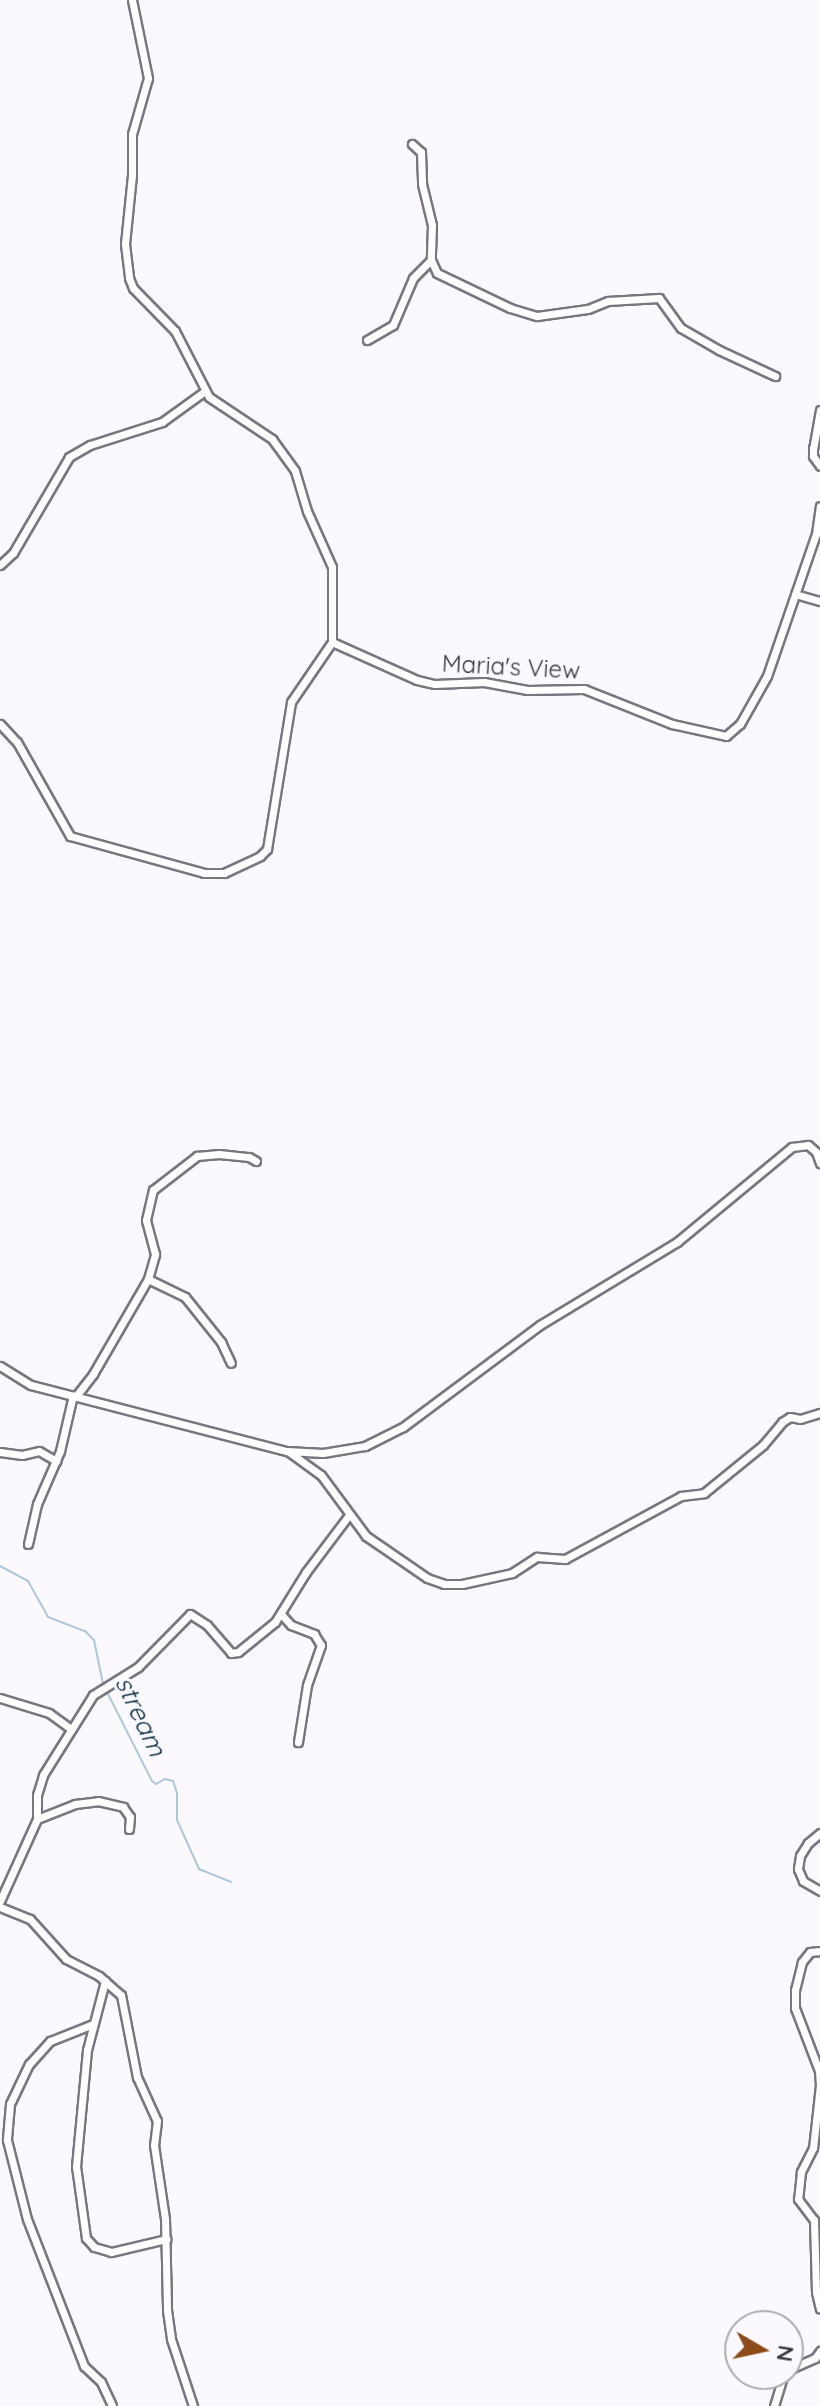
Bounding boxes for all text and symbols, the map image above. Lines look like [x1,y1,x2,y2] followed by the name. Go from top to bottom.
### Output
[441,649,581,685] street label: Maria's View
[109,1671,173,1761] water label: stream
[724,2310,804,2390] north arrow
[771,2343,801,2364] text: N

